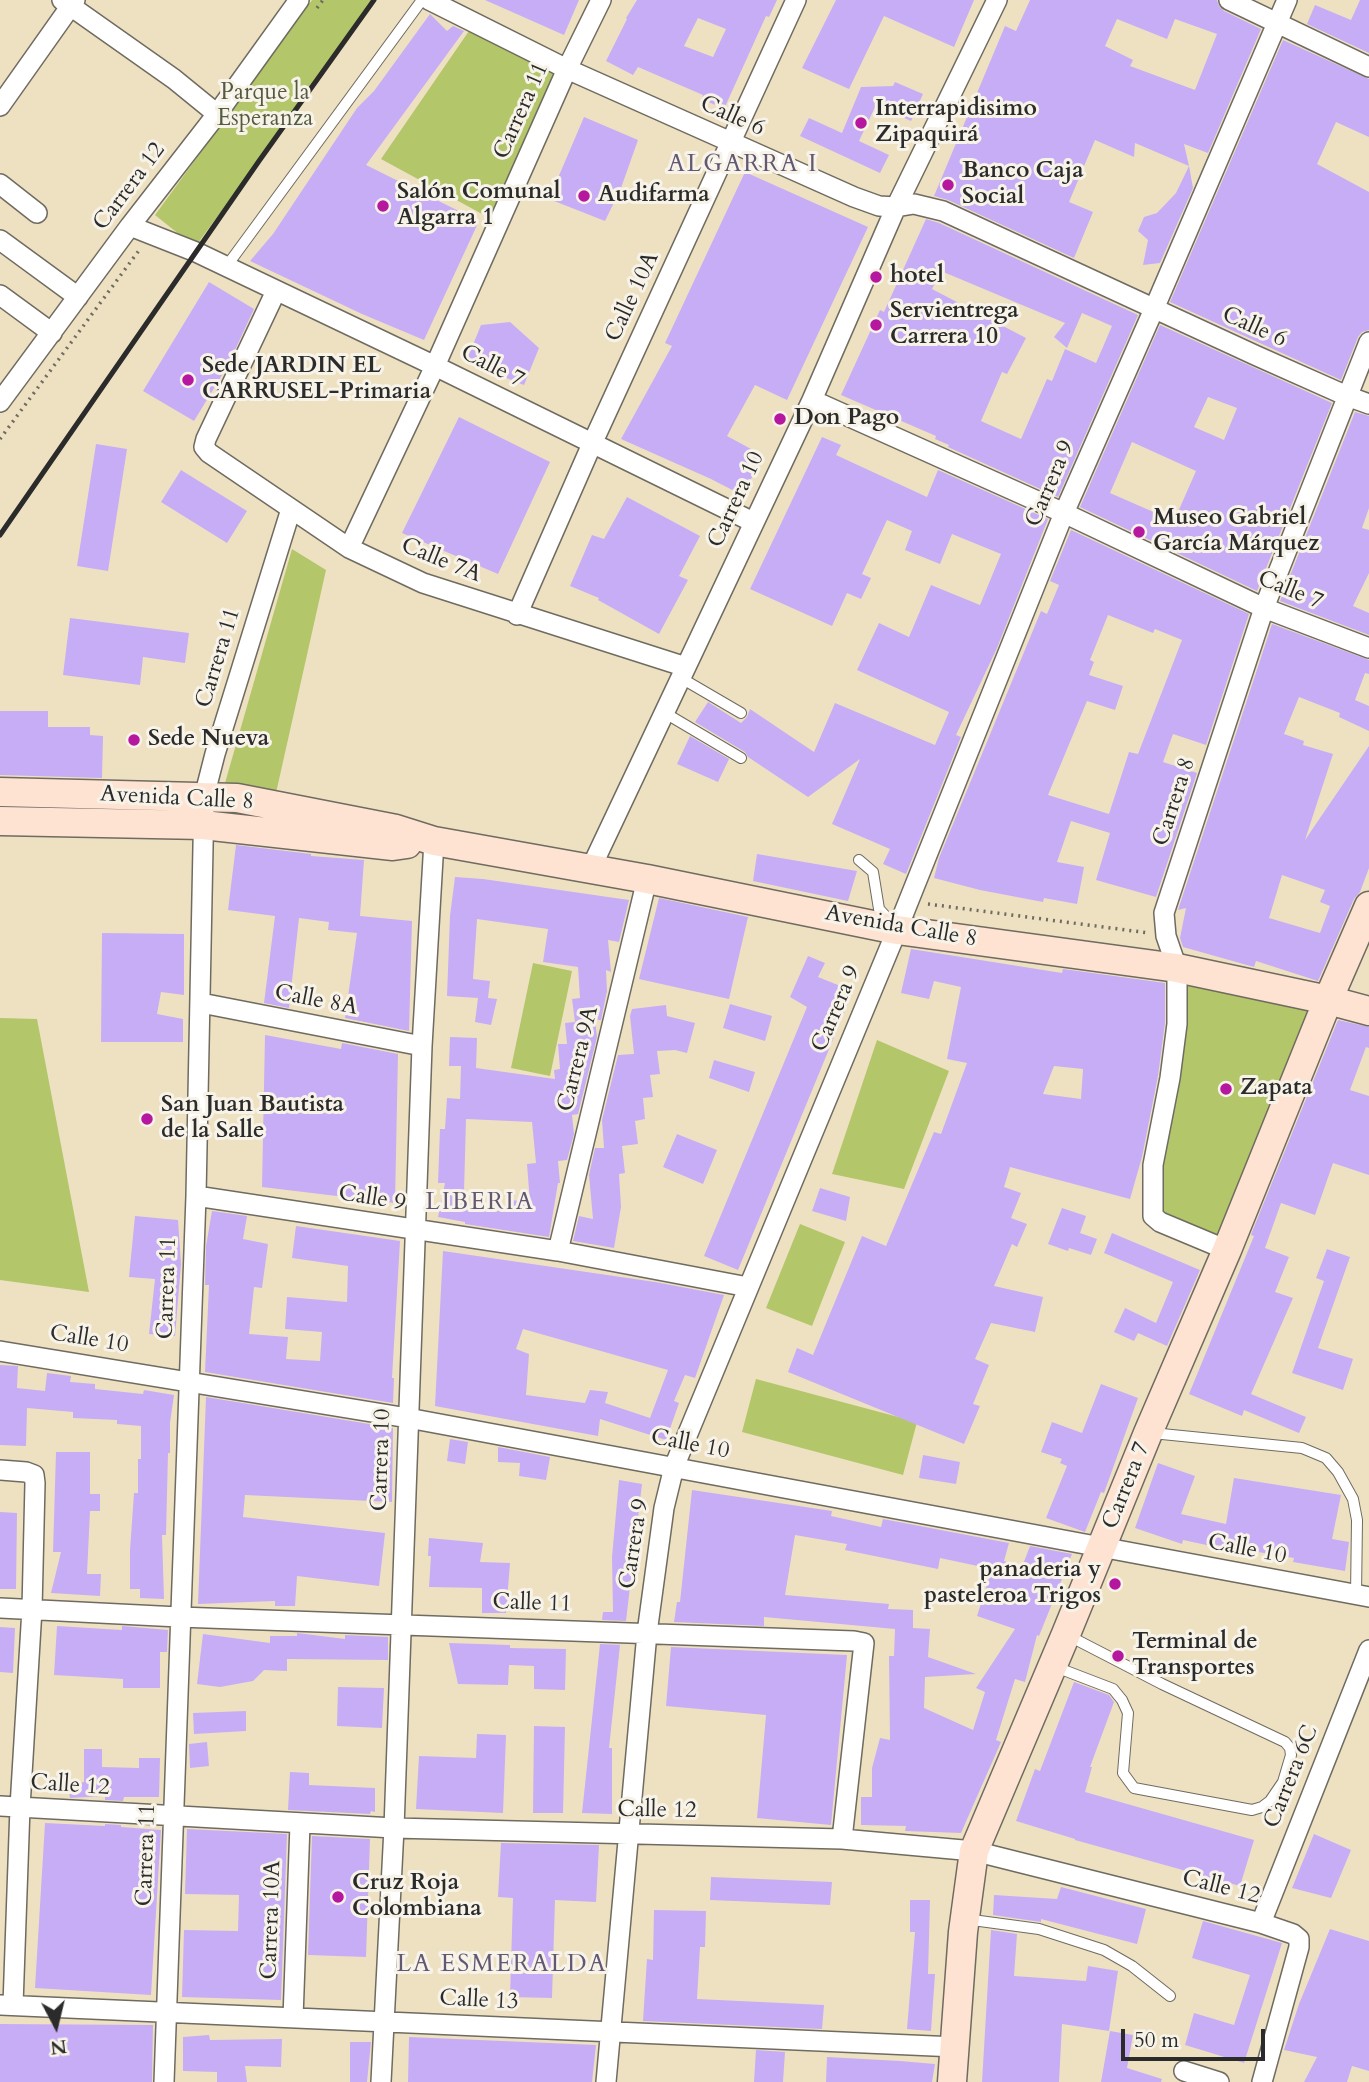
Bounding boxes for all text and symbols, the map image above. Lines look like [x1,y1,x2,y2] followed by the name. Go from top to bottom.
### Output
[488,58,556,164] street label: Carrera 11
[217,80,313,134] park label: Parque la Esperanza
[695,91,769,143] street label: Calle 6
[875,96,1037,150] place label: Interrapidisimo Zipaquirá
[853,115,869,131] marker: Interrapidisimo Zipaquirá
[88,138,172,236] street label: Carrera 12
[669,151,817,179] district label: ALGARRA I
[962,158,1084,212] place label: Banco Caja Social
[940,177,956,193] marker: Banco Caja Social
[397,179,561,233] place label: Salón Comunal Algarra 1
[598,182,710,210] place label: Audifarma
[576,188,592,204] marker: Audifarma
[375,198,391,214] marker: Salón Comunal Algarra 1
[600,248,666,346] street label: Calle 10A
[890,263,944,291] place label: hotel
[868,269,884,285] marker: hotel
[890,298,1019,352] place label: Servientrega Carrera 10
[1217,302,1291,354] street label: Calle 6
[868,317,884,333] marker: Servientrega Carrera 10
[456,339,528,395] street label: Calle 7
[202,353,431,407] place label: Sede JARDIN EL CARRUSEL-Primaria
[180,372,196,388] marker: Sede JARDIN EL CARRUSEL-Primaria
[794,405,899,433] place label: Don Pago
[772,411,788,427] marker: Don Pago
[1021,437,1081,531] street label: Carrera 9
[703,448,771,552] street label: Carrera 10
[1153,505,1320,559] place label: Museo Gabriel García Márquez
[1131,524,1147,540] marker: Museo Gabriel García Márquez
[397,532,485,590] street label: Calle 7A
[1253,566,1327,616] street label: Calle 7
[191,605,247,711] street label: Carrera 11
[148,726,269,754] place label: Sede Nueva
[126,732,142,748] marker: Sede Nueva
[1148,754,1202,850] street label: Carrera 8
[99,781,255,817] street label: Avenida Calle 8
[823,900,979,954] street label: Avenida Calle 8
[807,962,867,1056] street label: Carrera 9
[272,979,360,1023] street label: Calle 8A
[553,1004,605,1114] street label: Carrera 9A
[1240,1075,1313,1103] place label: Zapata
[1218,1081,1234,1097] marker: Zapata
[161,1092,344,1146] place label: San Juan Bautista de la Salle
[139,1111,155,1127] marker: San Juan Bautista de la Salle
[336,1180,408,1218] street label: Calle 9
[426,1189,534,1217] district label: LIBERIA
[152,1236,184,1340] street label: Carrera 11
[48,1320,130,1360] street label: Calle 10
[366,1408,398,1512] street label: Carrera 10
[648,1424,732,1466] street label: Calle 10
[1097,1439,1157,1533] street label: Carrera 7
[614,1497,656,1591] street label: Carrera 9
[1205,1529,1289,1571] street label: Calle 10
[924,1557,1101,1611] place label: panaderia y pasteleroa Trigos
[1107,1576,1123,1592] marker: panaderia y pasteleroa Trigos
[492,1589,572,1619] street label: Calle 11
[1132,1629,1258,1683] place label: Terminal de Transportes
[1110,1648,1126,1664] marker: Terminal de Transportes
[1259,1721,1325,1833] street label: Carrera 6C
[29,1769,111,1803] street label: Calle 12
[617,1797,697,1825] street label: Calle 12
[131,1803,163,1907] street label: Carrera 11
[256,1860,288,1980] street label: Carrera 10A
[1179,1865,1263,1911] street label: Calle 12
[352,1870,482,1924] place label: Cruz Roja Colombiana
[330,1889,346,1905] marker: Cruz Roja Colombiana
[398,1951,606,1979] district label: LA ESMERALDA
[439,1985,519,2017] street label: Calle 13
[21,1991,91,2061] north arrow
[1124,2016,1268,2060] scale bar
[1134,2026,1179,2055] text: 50 m
[49,2033,68,2061] text: N

